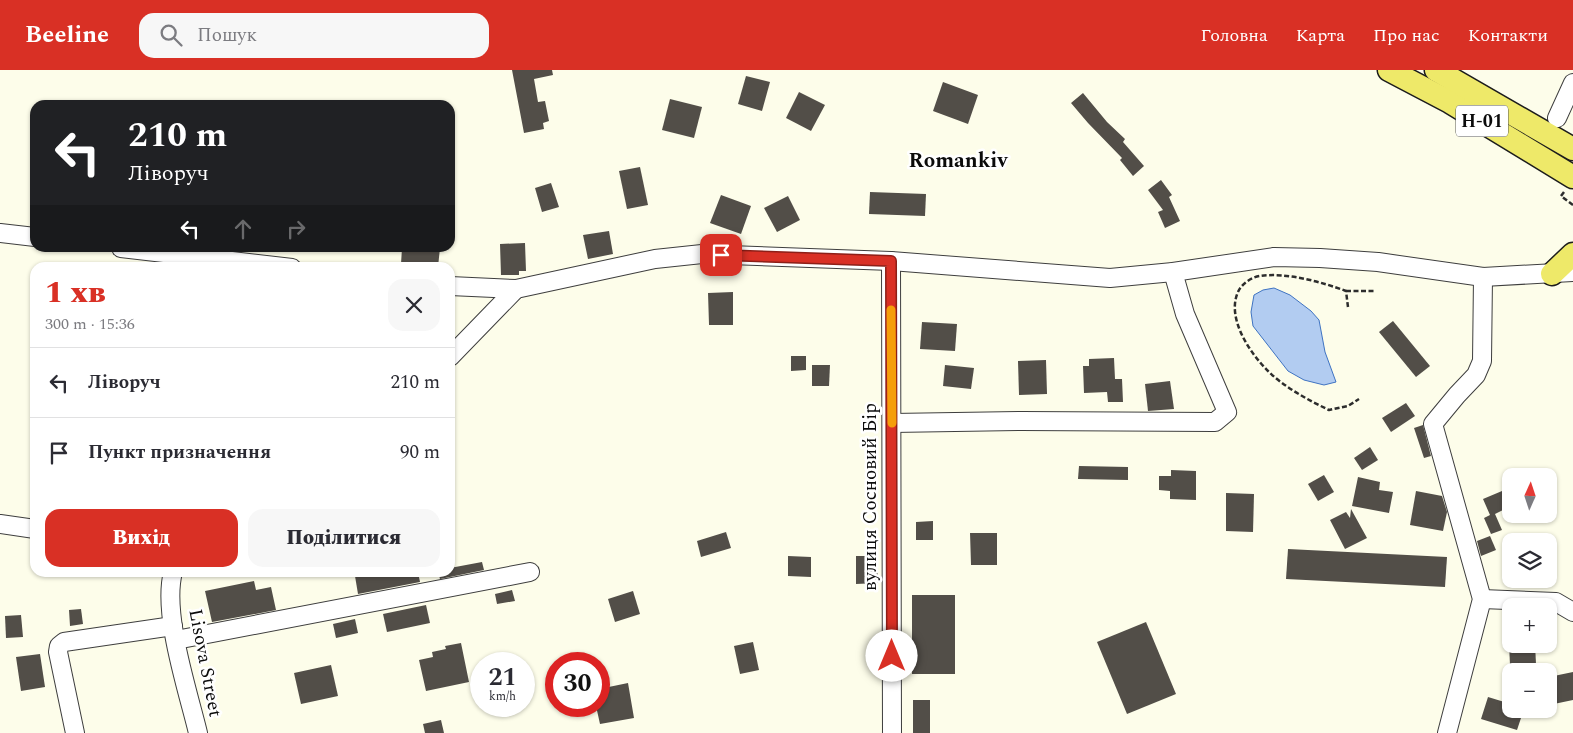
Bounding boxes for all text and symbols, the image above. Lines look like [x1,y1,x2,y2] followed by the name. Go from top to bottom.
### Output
[139,13,489,58] search box
[25,17,109,53] text: Beeline
[157,21,185,49] icon: search
[197,21,257,50] text: Пошук
[1201,22,1268,49] text: Головна
[1296,22,1345,49] text: Карта
[1373,22,1440,49] text: Про нас
[1468,22,1548,49] text: Контакти
[1456,106,1508,136] road number: Н-01
[128,109,227,162] text: 210 m
[45,120,110,185] icon: left
[909,145,1008,177] district label: Romankiv
[128,157,209,190] text: Ліворуч
[176,215,204,243] icon: left
[229,215,257,243] icon: ahead
[282,215,310,243] icon: right
[700,234,742,276] pin
[707,241,735,269] icon: arrive
[45,270,105,316] text: 1 хв
[388,279,440,331] button: close
[45,312,135,336] text: 300 m · 15:36
[88,368,161,397] text: Ліворуч
[390,368,440,397] text: 210 m
[45,369,73,397] icon: left
[856,403,885,591] street label: вулиця Сосновий Бір
[88,438,271,467] text: Пункт призначення
[400,438,440,467] text: 90 m
[45,439,73,467] icon: arrive
[1502,468,1558,522] north arrow
[1502,468,1557,718] map controls
[45,509,238,567] button: Вихід
[248,509,440,567] button: Поділитися
[1502,533,1557,588] button: layers
[1502,598,1557,653] button: +
[180,607,230,720] street label: Lisova Street
[865,629,917,681] position arrow
[545,652,610,717] speed limit sign: 30
[488,659,517,697] text: 21
[1502,663,1557,718] button: −
[489,687,516,706] text: km/h

